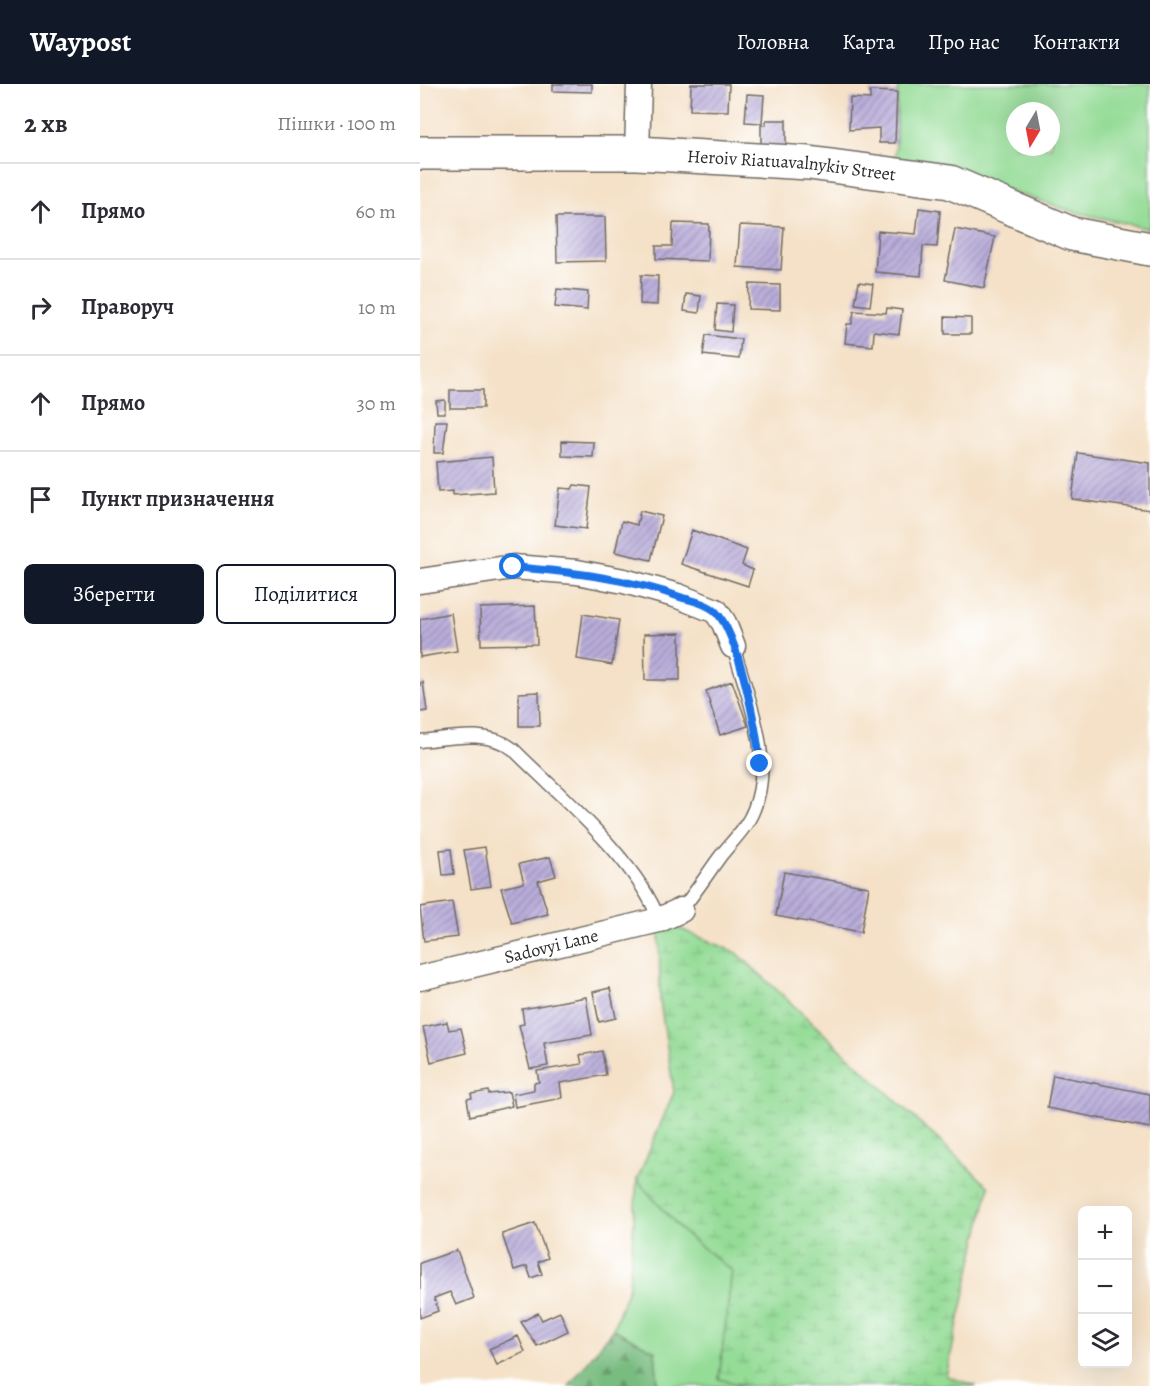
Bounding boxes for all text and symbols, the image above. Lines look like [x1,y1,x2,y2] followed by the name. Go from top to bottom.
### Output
[30,23,131,61] text: Waypost
[737,28,809,56] text: Головна
[842,28,895,56] text: Карта
[928,28,1000,56] text: Про нас
[1033,28,1120,56] text: Контакти
[1006,102,1060,156] north arrow
[24,106,68,141] text: 2 хв
[277,110,396,137] text: Пішки · 100 m
[686,144,897,187] street label: Heroiv Riatuavalnykiv Street
[24,195,57,228] icon: ahead
[81,196,145,226] text: Прямо
[356,198,396,225] text: 60 m
[24,291,57,324] icon: right
[81,292,174,322] text: Праворуч
[358,294,396,321] text: 10 m
[24,387,57,420] icon: ahead
[81,388,145,418] text: Прямо
[356,390,396,417] text: 30 m
[24,483,57,516] icon: arrive
[81,484,274,514] text: Пункт призначення
[499,553,525,579] route start
[24,564,204,624] button: Зберегти
[216,564,396,624] button: Поділитися
[746,750,772,776] route end
[502,923,601,969] street label: Sadovyi Lane
[1078,1206,1132,1368] map controls
[1078,1206,1132,1260] button: +
[1078,1260,1132,1314] button: −
[1078,1314,1132,1368] button: layers

